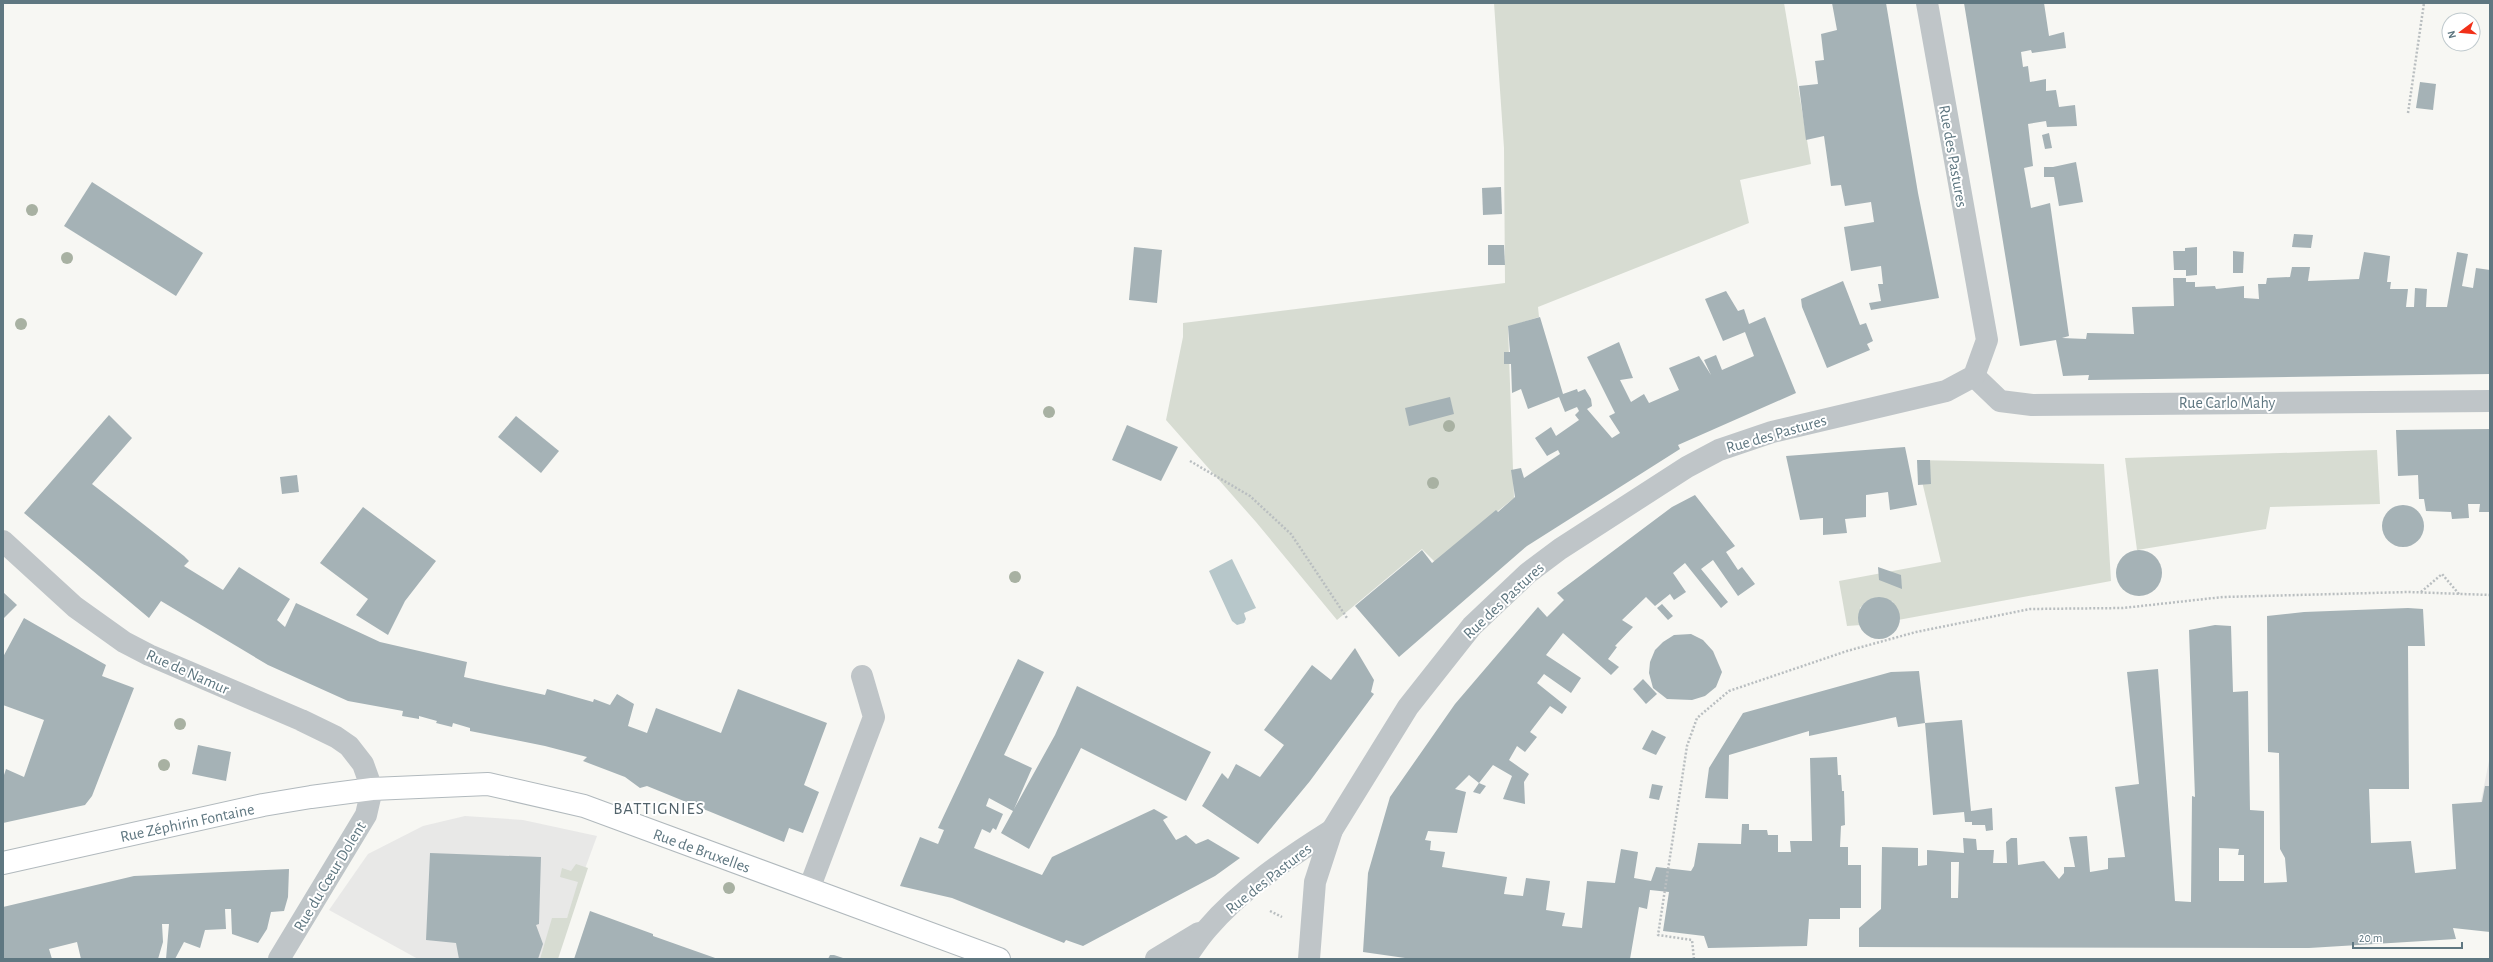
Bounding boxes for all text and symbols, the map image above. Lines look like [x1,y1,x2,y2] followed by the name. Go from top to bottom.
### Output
[2441,12,2481,52] north arrow
[2446,29,2458,40] text: N
[1936,104,1970,209] street label: Rue des Pastures
[2179,395,2275,412] street label: Rue Carlo Mahy
[1724,412,1828,456] street label: Rue des Pastures
[1460,559,1547,642] street label: Rue des Pastures
[144,647,232,698] street label: Rue de Namur
[613,800,705,817] district label: BATTIGNIES
[119,801,256,845] street label: Rue Zéphirin Fontaine
[291,819,369,934] street label: Rue du Cœur Dolent
[651,826,752,876] street label: Rue de Bruxelles
[1223,841,1314,917] street label: Rue des Pastures
[2353,924,2462,950] scale bar
[2359,932,2382,944] text: 20 m

